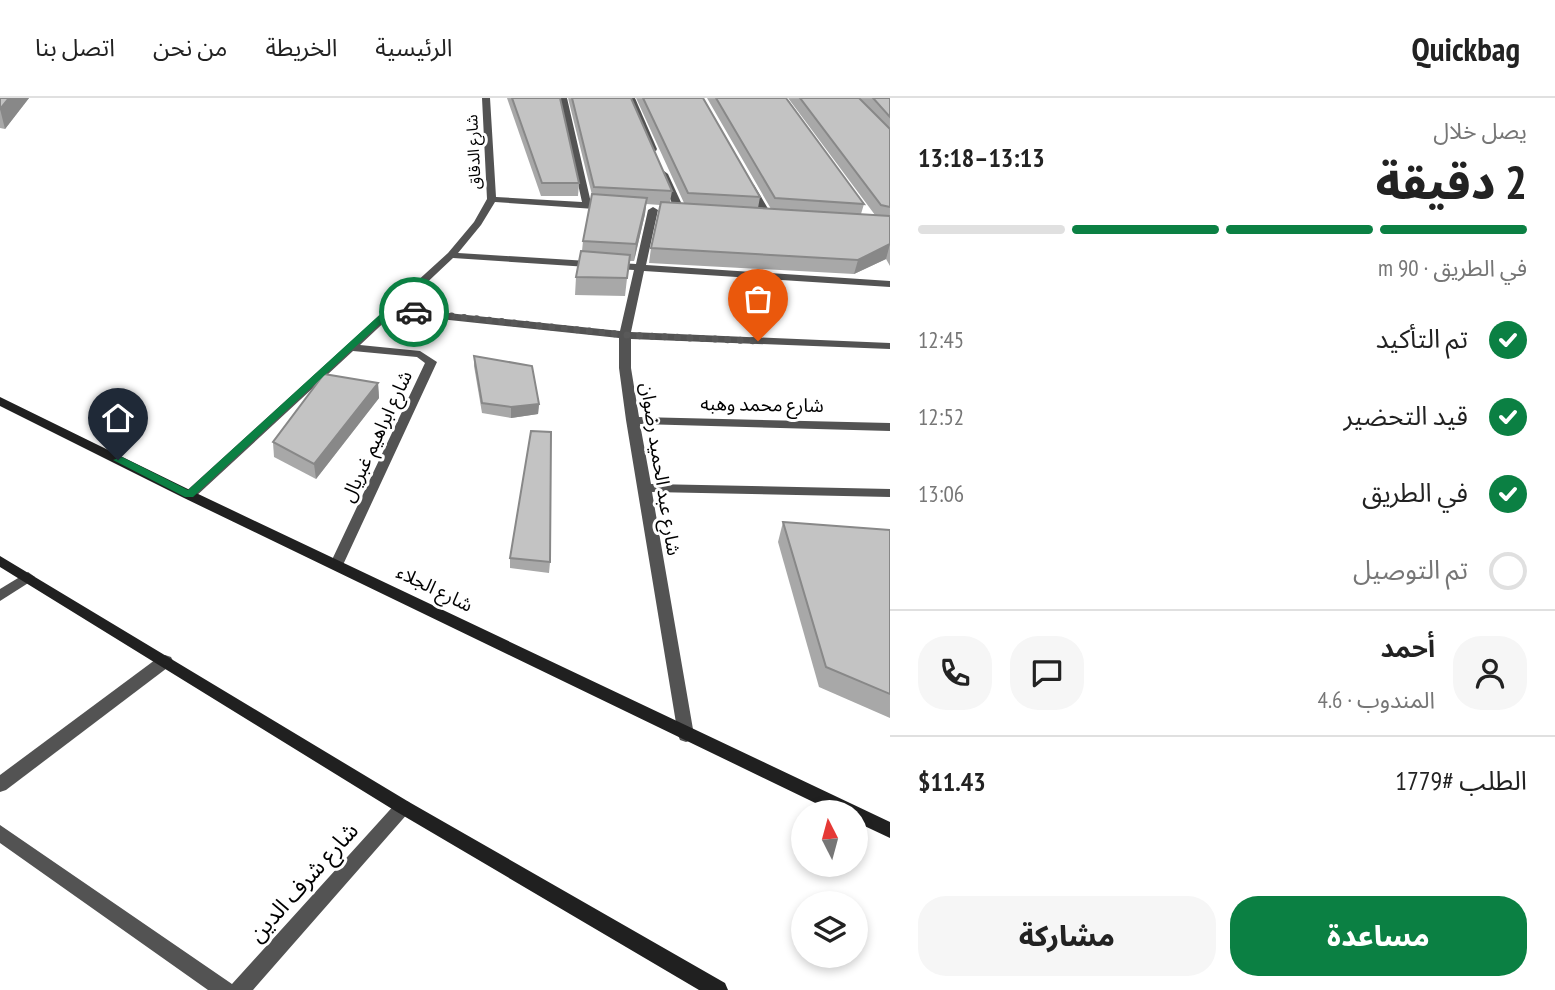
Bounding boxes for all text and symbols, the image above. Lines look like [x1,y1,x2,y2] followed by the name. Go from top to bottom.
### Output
[1412,27,1520,70] text: Quickbag
[35,32,115,63] text: اتصل بنا
[153,32,227,63] text: من نحن
[265,32,337,63] text: الخريطة
[375,32,453,63] text: الرئيسية
[461,114,488,190] street label: شارع الدقاق
[1433,116,1527,145] text: يصل خلال
[918,141,1045,174] text: 13:13–13:18
[1375,152,1527,212] text: 2 دقيقة
[1378,253,1527,282] text: في الطريق · 90 m
[728,269,788,341] pin
[379,277,449,347] courier
[739,280,777,318] icon: bag
[395,293,433,331] icon: car
[1489,321,1527,359] icon: check
[1376,322,1468,355] text: تم التأكيد
[918,325,964,354] text: 12:45
[335,366,420,507] street label: شارع ابراهيم غبريال
[633,381,687,558] street label: شارع عبد الحميد رضوان
[88,388,148,460] pin
[700,391,824,419] street label: شارع محمد وهبه
[1489,398,1527,436] icon: check
[99,399,137,437] icon: home
[1343,399,1468,432] text: قيد التحضير
[918,402,964,431] text: 12:52
[1489,475,1527,513] icon: check
[1362,476,1468,509] text: في الطريق
[918,479,964,508] text: 13:06
[1353,553,1468,586] text: تم التوصيل
[392,559,477,619] street label: شارع الجلاء
[1381,631,1435,664] text: أحمد
[918,636,992,710] button: phone
[1010,636,1084,710] button: chat
[1453,636,1527,710] button: person
[1318,685,1435,714] text: المندوب · 4.6
[1395,764,1527,797] text: الطلب #1779
[918,765,986,798] text: $11.43
[791,800,868,877] north arrow
[791,800,868,968] map controls
[241,816,366,949] street label: شارع شرف الدين
[791,891,868,968] button: layers
[918,896,1216,976] button: مشاركة
[1230,896,1527,976] button: مساعدة

